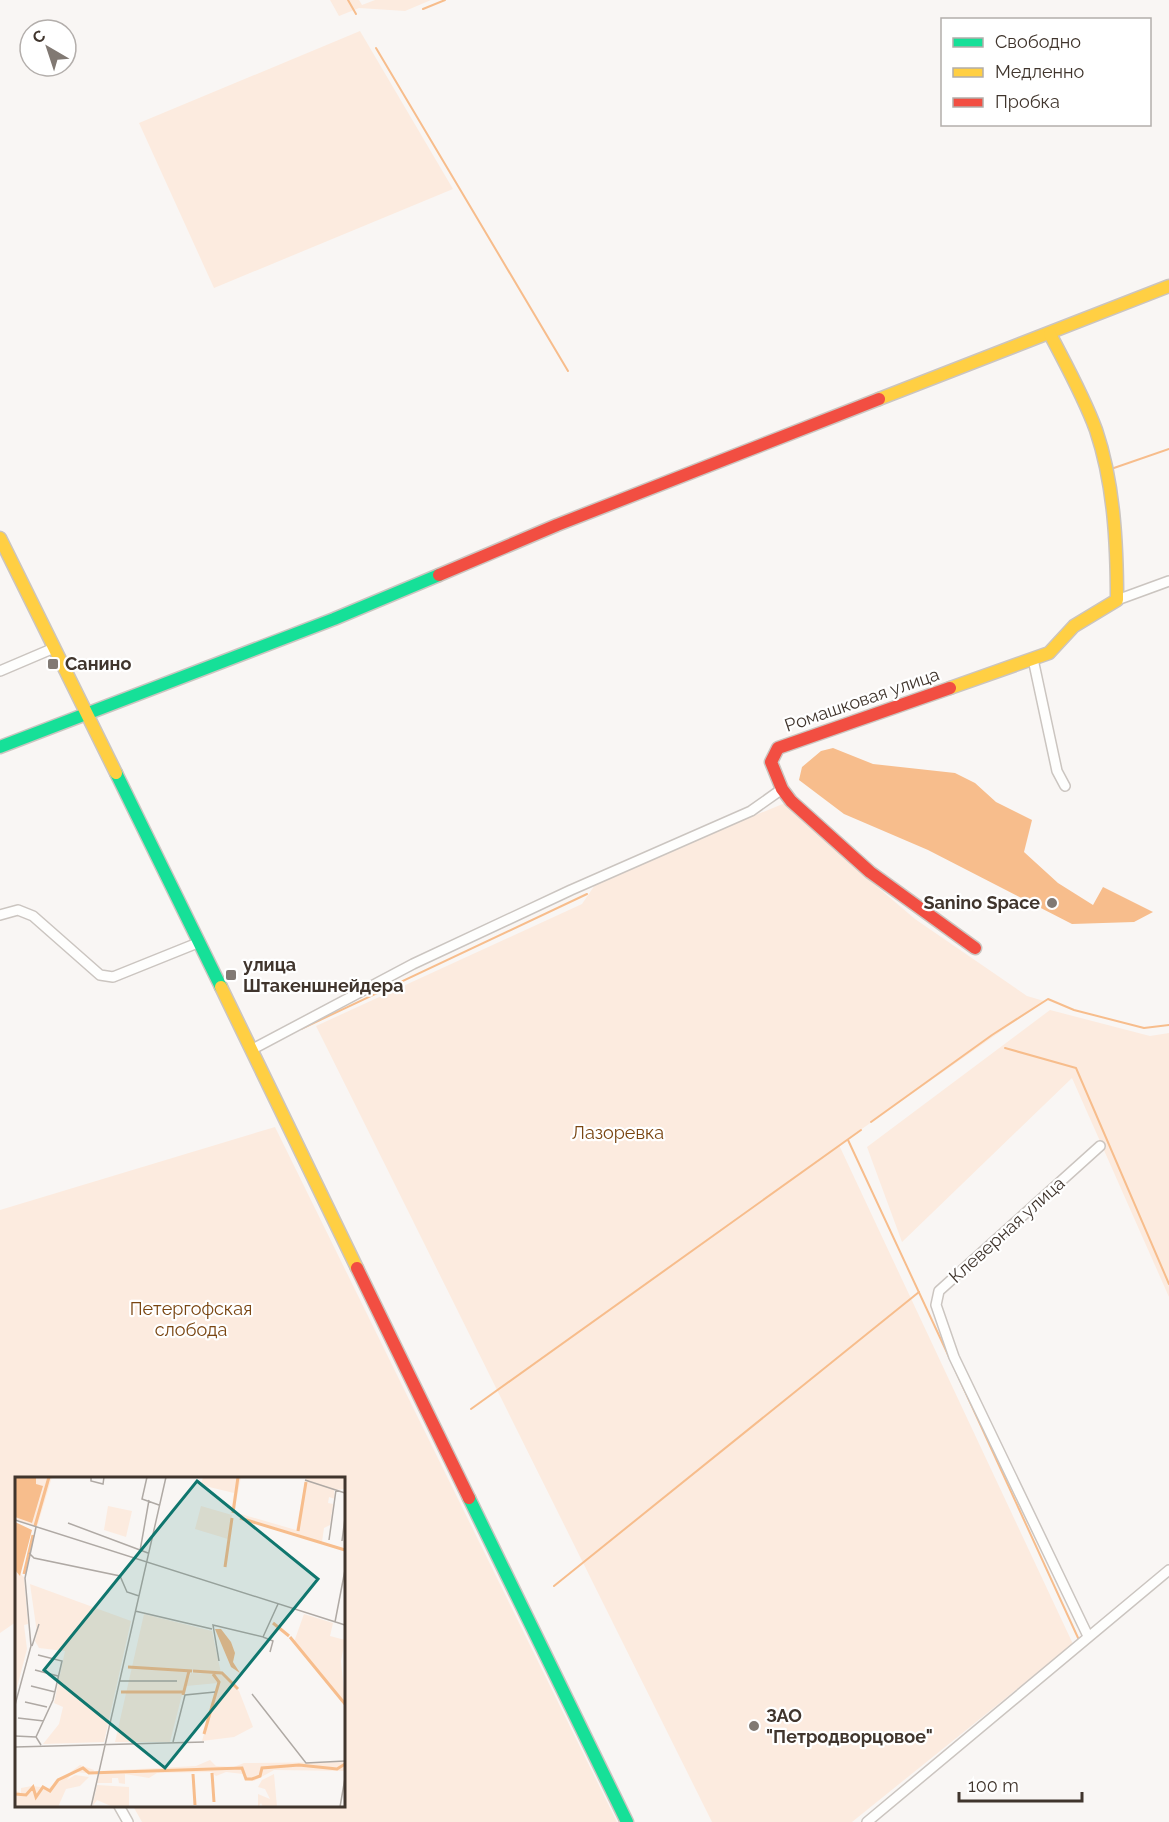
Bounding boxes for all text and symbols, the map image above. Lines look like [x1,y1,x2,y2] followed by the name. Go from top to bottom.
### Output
[18,18,78,78] north arrow
[941,18,1151,126] legend
[29,26,49,48] text: С
[995,31,1081,52] text: Свободно
[995,61,1084,82] text: Медленно
[995,91,1060,112] text: Пробка
[65,653,131,674] place label: Санино
[46,657,60,671] marker: Санино
[782,663,942,736] street label: Ромашковая улица
[924,892,1040,913] place label: Sanino Space
[1045,896,1059,910] marker: Sanino Space
[243,954,404,996] place label: улица Штакеншнейдера
[224,968,238,982] marker: улица Штакеншнейдера
[572,1122,664,1143] park label: Лазоревка
[945,1172,1069,1287] street label: Клеверная улица
[130,1298,252,1340] park label: Петергофская слобода
[15,1477,345,1807] inset map
[766,1705,933,1747] place label: ЗАО "Петродворцовое"
[747,1719,761,1733] marker: ЗАО "Петродворцовое"
[959,1765,1082,1803] scale bar
[968,1775,1019,1796] text: 100 m

